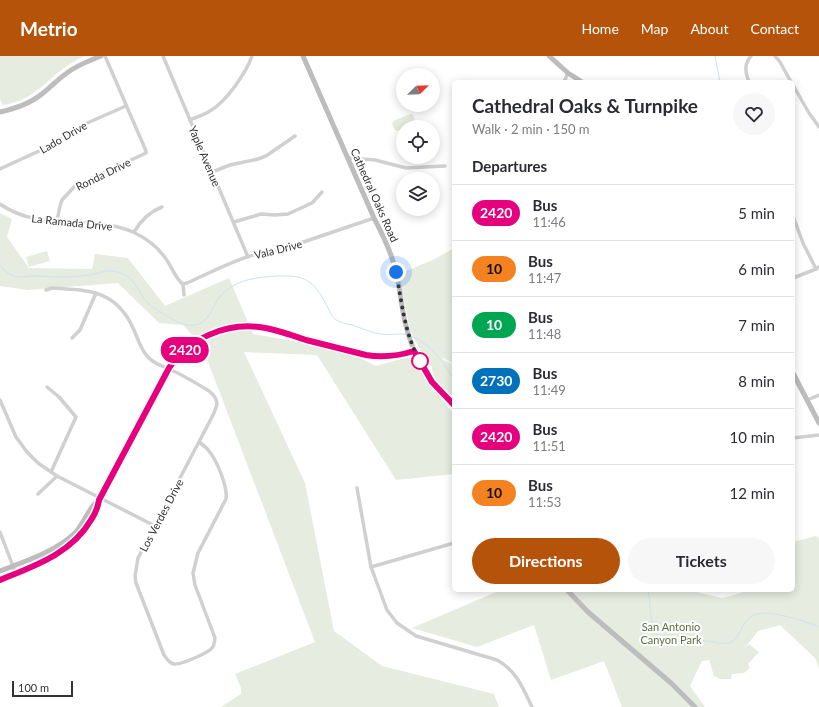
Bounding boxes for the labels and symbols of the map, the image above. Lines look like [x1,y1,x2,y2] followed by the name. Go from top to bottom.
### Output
[396,68,440,112] north arrow
[37,118,89,156] street label: Lado Drive
[186,124,224,188] street label: Yaple Avenue
[348,146,402,244] street label: Cathedral Oaks Road
[73,155,133,193] street label: Ronda Drive
[31,211,113,233] street label: La Ramada Drive
[253,237,304,261] street label: Vala Drive
[386,262,406,282] your location
[157,337,213,363] line badge: 2420
[411,352,429,370] unlabelled marker
[136,476,186,554] street label: Los Verdes Drive
[640,620,702,646] park label: San Antonio Canyon Park
[12,679,73,698] scale bar

